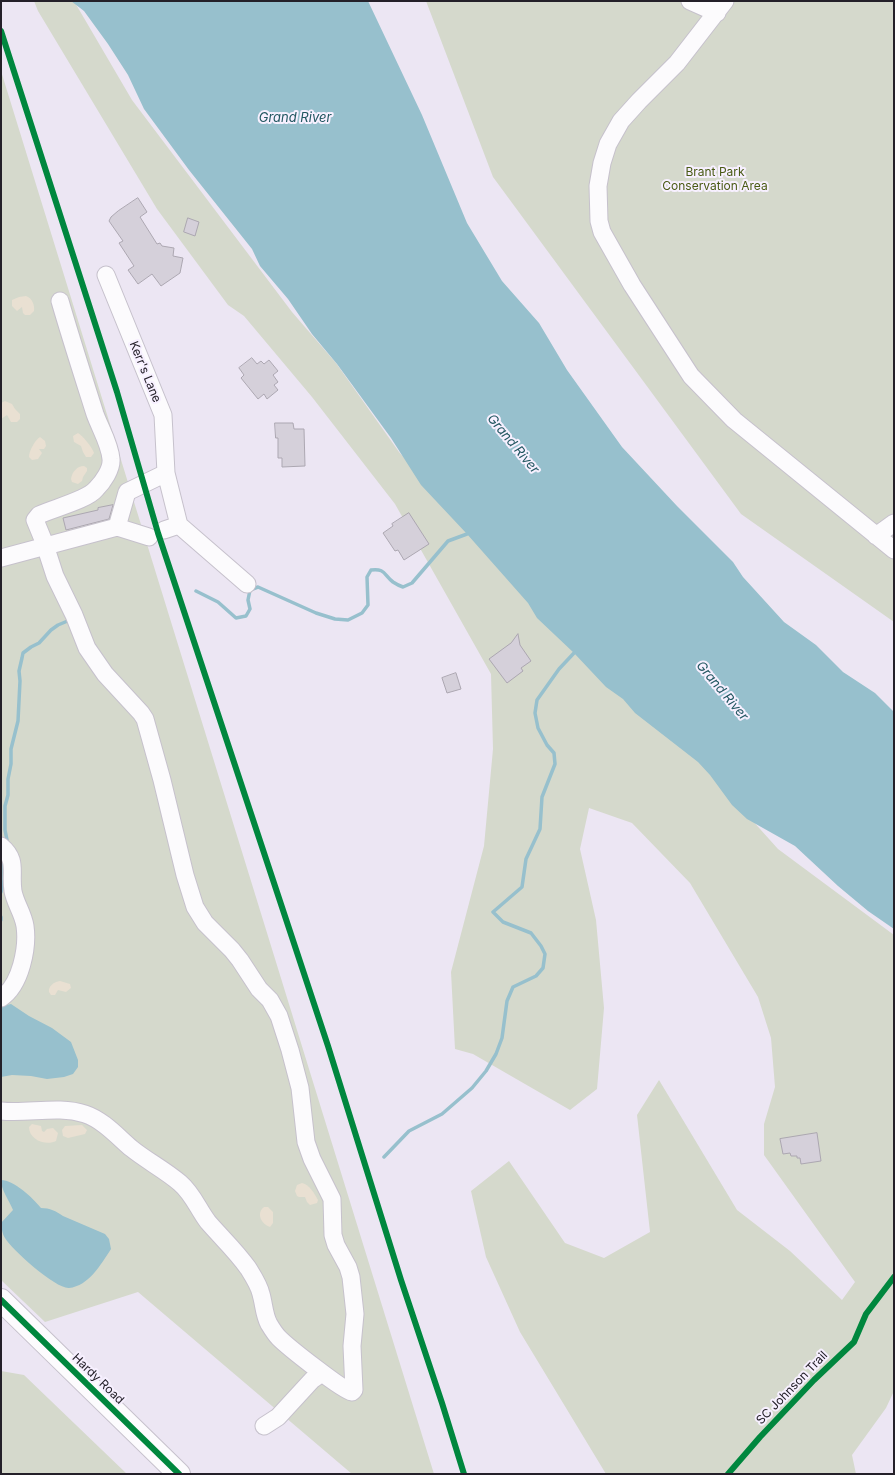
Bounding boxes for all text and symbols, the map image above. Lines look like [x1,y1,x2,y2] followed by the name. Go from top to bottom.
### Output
[259,110,331,126] water label: Grand River
[662,165,768,193] park label: Brant Park Conservation Area
[126,339,164,405] street label: Kerr's Lane
[484,411,542,477] water label: Grand River
[693,658,751,724] water label: Grand River
[753,1348,831,1428] street label: SC Johnson Trail
[69,1351,127,1407] street label: Hardy Road

